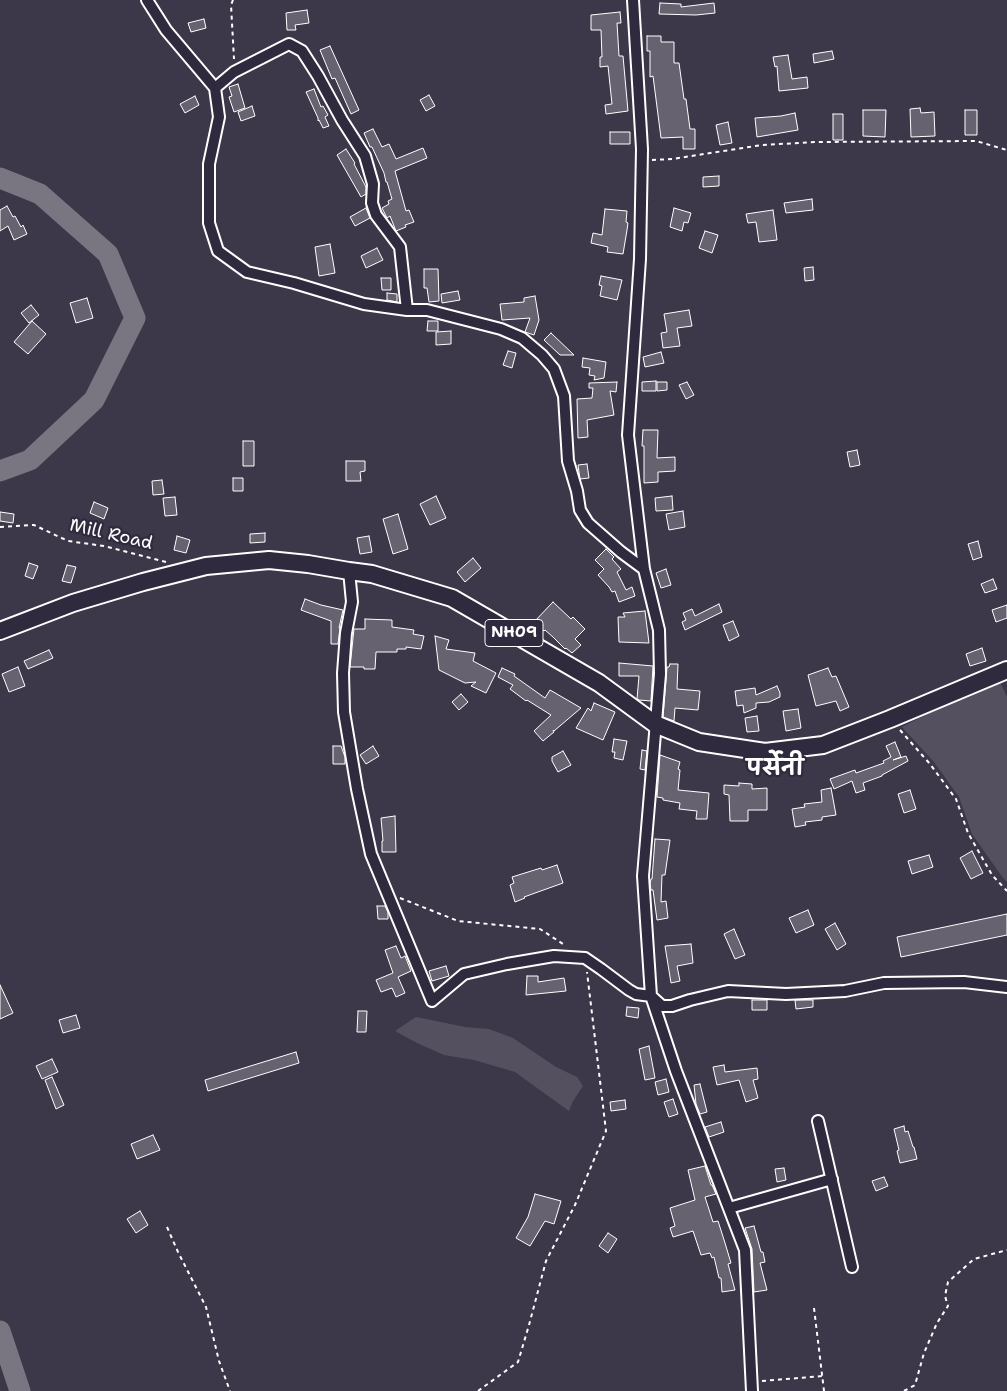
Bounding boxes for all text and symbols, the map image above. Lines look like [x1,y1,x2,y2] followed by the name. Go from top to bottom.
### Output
[67,515,155,555] street label: Mill Road
[485,620,543,646] road number: NH09
[746,756,804,782] district label: पर्सेनी

